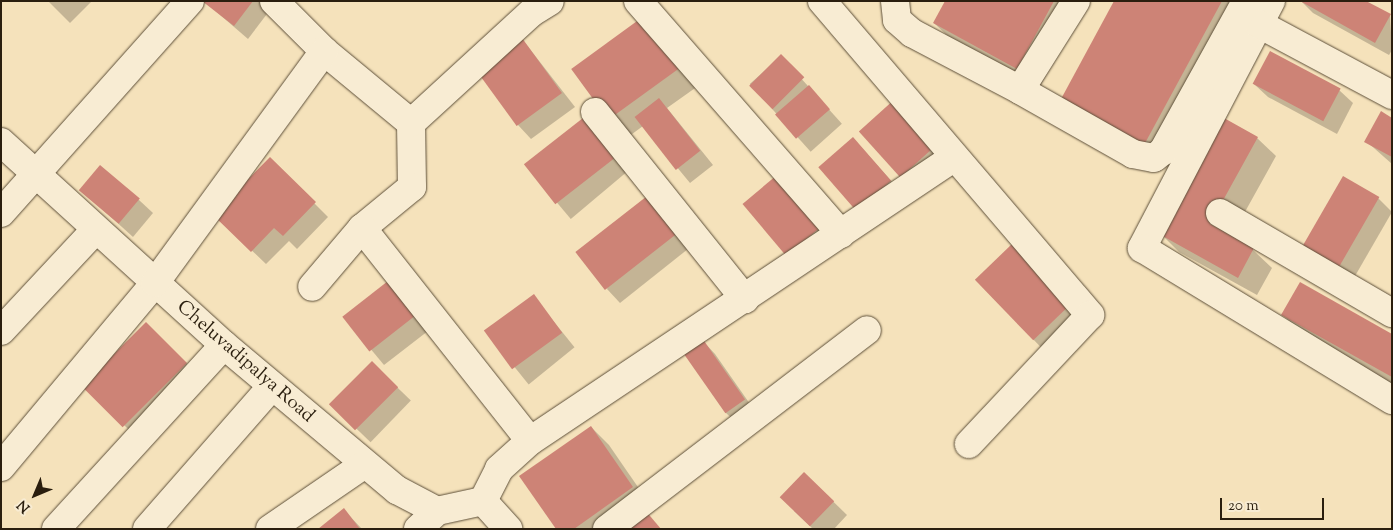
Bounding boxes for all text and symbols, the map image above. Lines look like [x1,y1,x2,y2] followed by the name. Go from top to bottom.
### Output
[171,296,319,428] street label: Cheluvadipalya Road
[10,470,60,520] north arrow
[1223,488,1327,520] scale bar
[13,495,35,517] text: N
[1228,496,1259,517] text: 20 m

